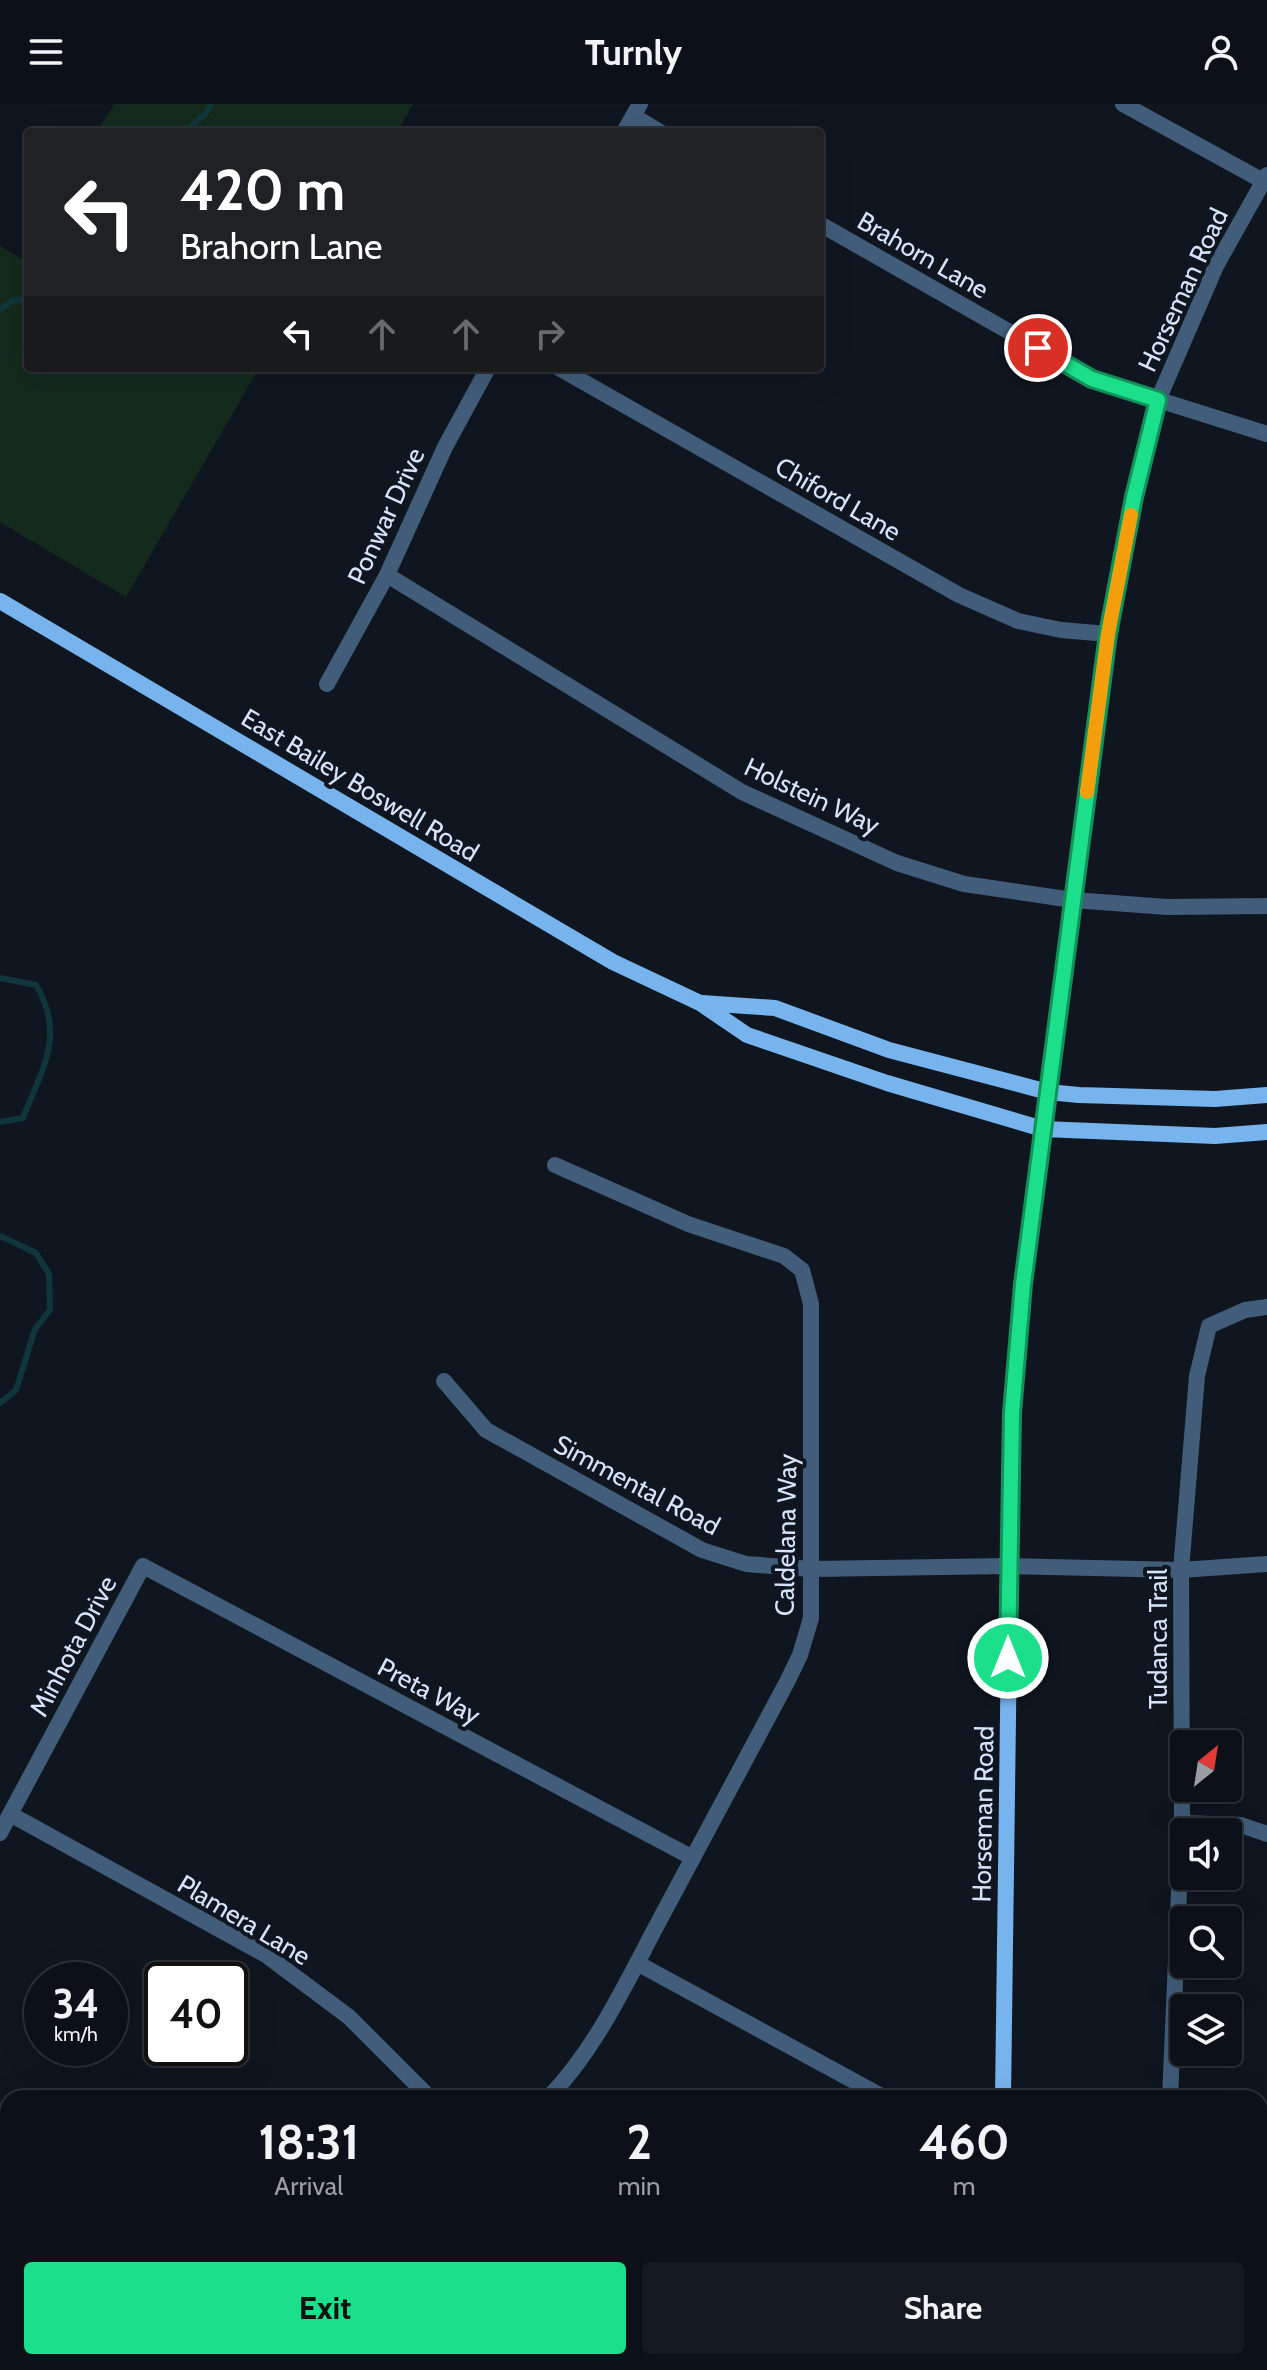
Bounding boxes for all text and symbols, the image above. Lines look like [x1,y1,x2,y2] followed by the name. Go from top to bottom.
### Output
[24,30,68,74] icon: menu
[585,30,682,74] text: Turnly
[1199,30,1243,74] icon: person
[180,156,345,224] text: 420 m
[48,160,152,264] icon: left
[1131,203,1235,377] street label: Horseman Road
[852,205,994,305] street label: Brahorn Lane
[180,224,382,268] text: Brahorn Lane
[276,312,320,356] icon: left
[360,312,404,356] icon: ahead
[444,312,488,356] icon: ahead
[528,312,572,356] icon: right
[1004,314,1072,382] pin
[1016,326,1060,370] icon: arrive
[340,443,432,589] street label: Ponwar Drive
[769,450,907,548] street label: Chiford Lane
[236,701,484,869] street label: East Bailey Boswell Road
[739,751,885,841] street label: Holstein Way
[549,1428,725,1542] street label: Simmental Road
[769,1454,803,1616] street label: Caldelana Way
[1142,1569,1174,1709] street label: Tudanca Trail
[23,1570,123,1722] street label: Minhota Drive
[966,1616,1050,1700] position arrow
[372,1651,486,1731] street label: Preta Way
[965,1725,1001,1903] street label: Horseman Road
[1170,1730,1242,1802] north arrow
[1170,1730,1242,2066] map controls
[1170,1818,1242,1890] button: sound
[172,1868,316,1972] street label: Plamera Lane
[1170,1906,1242,1978] button: search
[144,1962,248,2066] speed limit sign: 40
[53,1979,99,2028] text: 34
[1170,1994,1242,2066] button: layers
[54,2022,98,2046] text: km/h
[258,2113,359,2171] text: 18:31
[626,2113,652,2171] text: 2
[919,2113,1010,2171] text: 460
[274,2170,343,2202] text: Arrival
[618,2170,661,2202] text: min
[953,2170,976,2202] text: m
[24,2262,626,2354] button: Exit
[642,2262,1244,2354] button: Share

